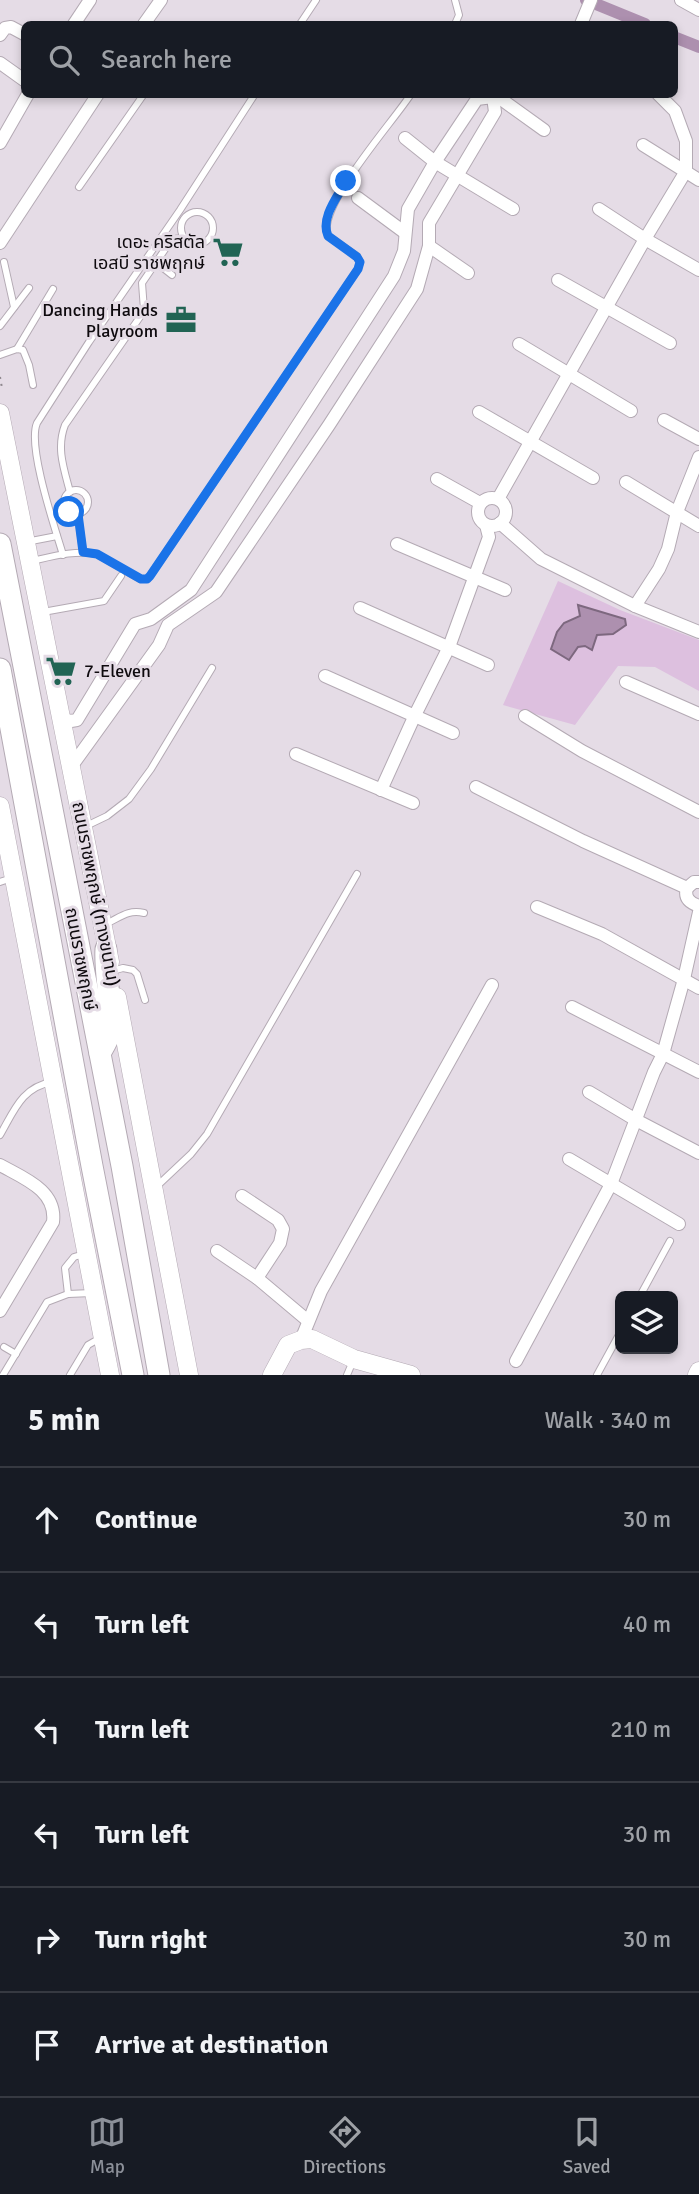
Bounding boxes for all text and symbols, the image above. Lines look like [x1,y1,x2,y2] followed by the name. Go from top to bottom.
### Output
[21,21,678,98] search box
[45,41,83,79] icon: search
[101,44,232,76] text: Search here
[330,165,361,196] route end
[93,231,205,274] place label: เดอะ คริสตัล เอสบี ราชพฤกษ์
[211,235,245,269] supermarket icon: เดอะ คริสตัล เอสบี ราชพฤกษ์
[42,299,158,342] place label: Dancing Hands Playroom
[164,303,198,337] office icon: Dancing Hands Playroom
[53,496,84,527] route start
[44,654,78,688] supermarket icon: 7-Eleven
[84,660,151,682] place label: 7-Eleven
[67,800,125,988] street label: ถนนราชพฤกษ์ (ทางขนาน)
[60,906,102,1012] street label: ถนนราชพฤกษ์
[615,1291,678,1354] map controls
[615,1291,678,1354] button: layers
[28,1402,100,1439] text: 5 min
[545,1406,671,1435] text: Walk · 340 m
[28,1501,66,1539] icon: ahead
[95,1504,197,1536] text: Continue
[623,1505,671,1534] text: 30 m
[28,1606,66,1644] icon: left
[95,1609,189,1641] text: Turn left
[623,1610,671,1639] text: 40 m
[28,1711,66,1749] icon: left
[95,1714,189,1746] text: Turn left
[610,1715,671,1744] text: 210 m
[28,1816,66,1854] icon: left
[95,1819,189,1851] text: Turn left
[623,1820,671,1849] text: 30 m
[28,1921,66,1959] icon: right
[95,1924,207,1956] text: Turn right
[623,1925,671,1954] text: 30 m
[28,2026,66,2064] icon: arrive
[95,2029,328,2061] text: Arrive at destination
[88,2113,126,2179] tab: Map
[303,2113,386,2179] tab: Directions
[563,2113,611,2179] tab: Saved

